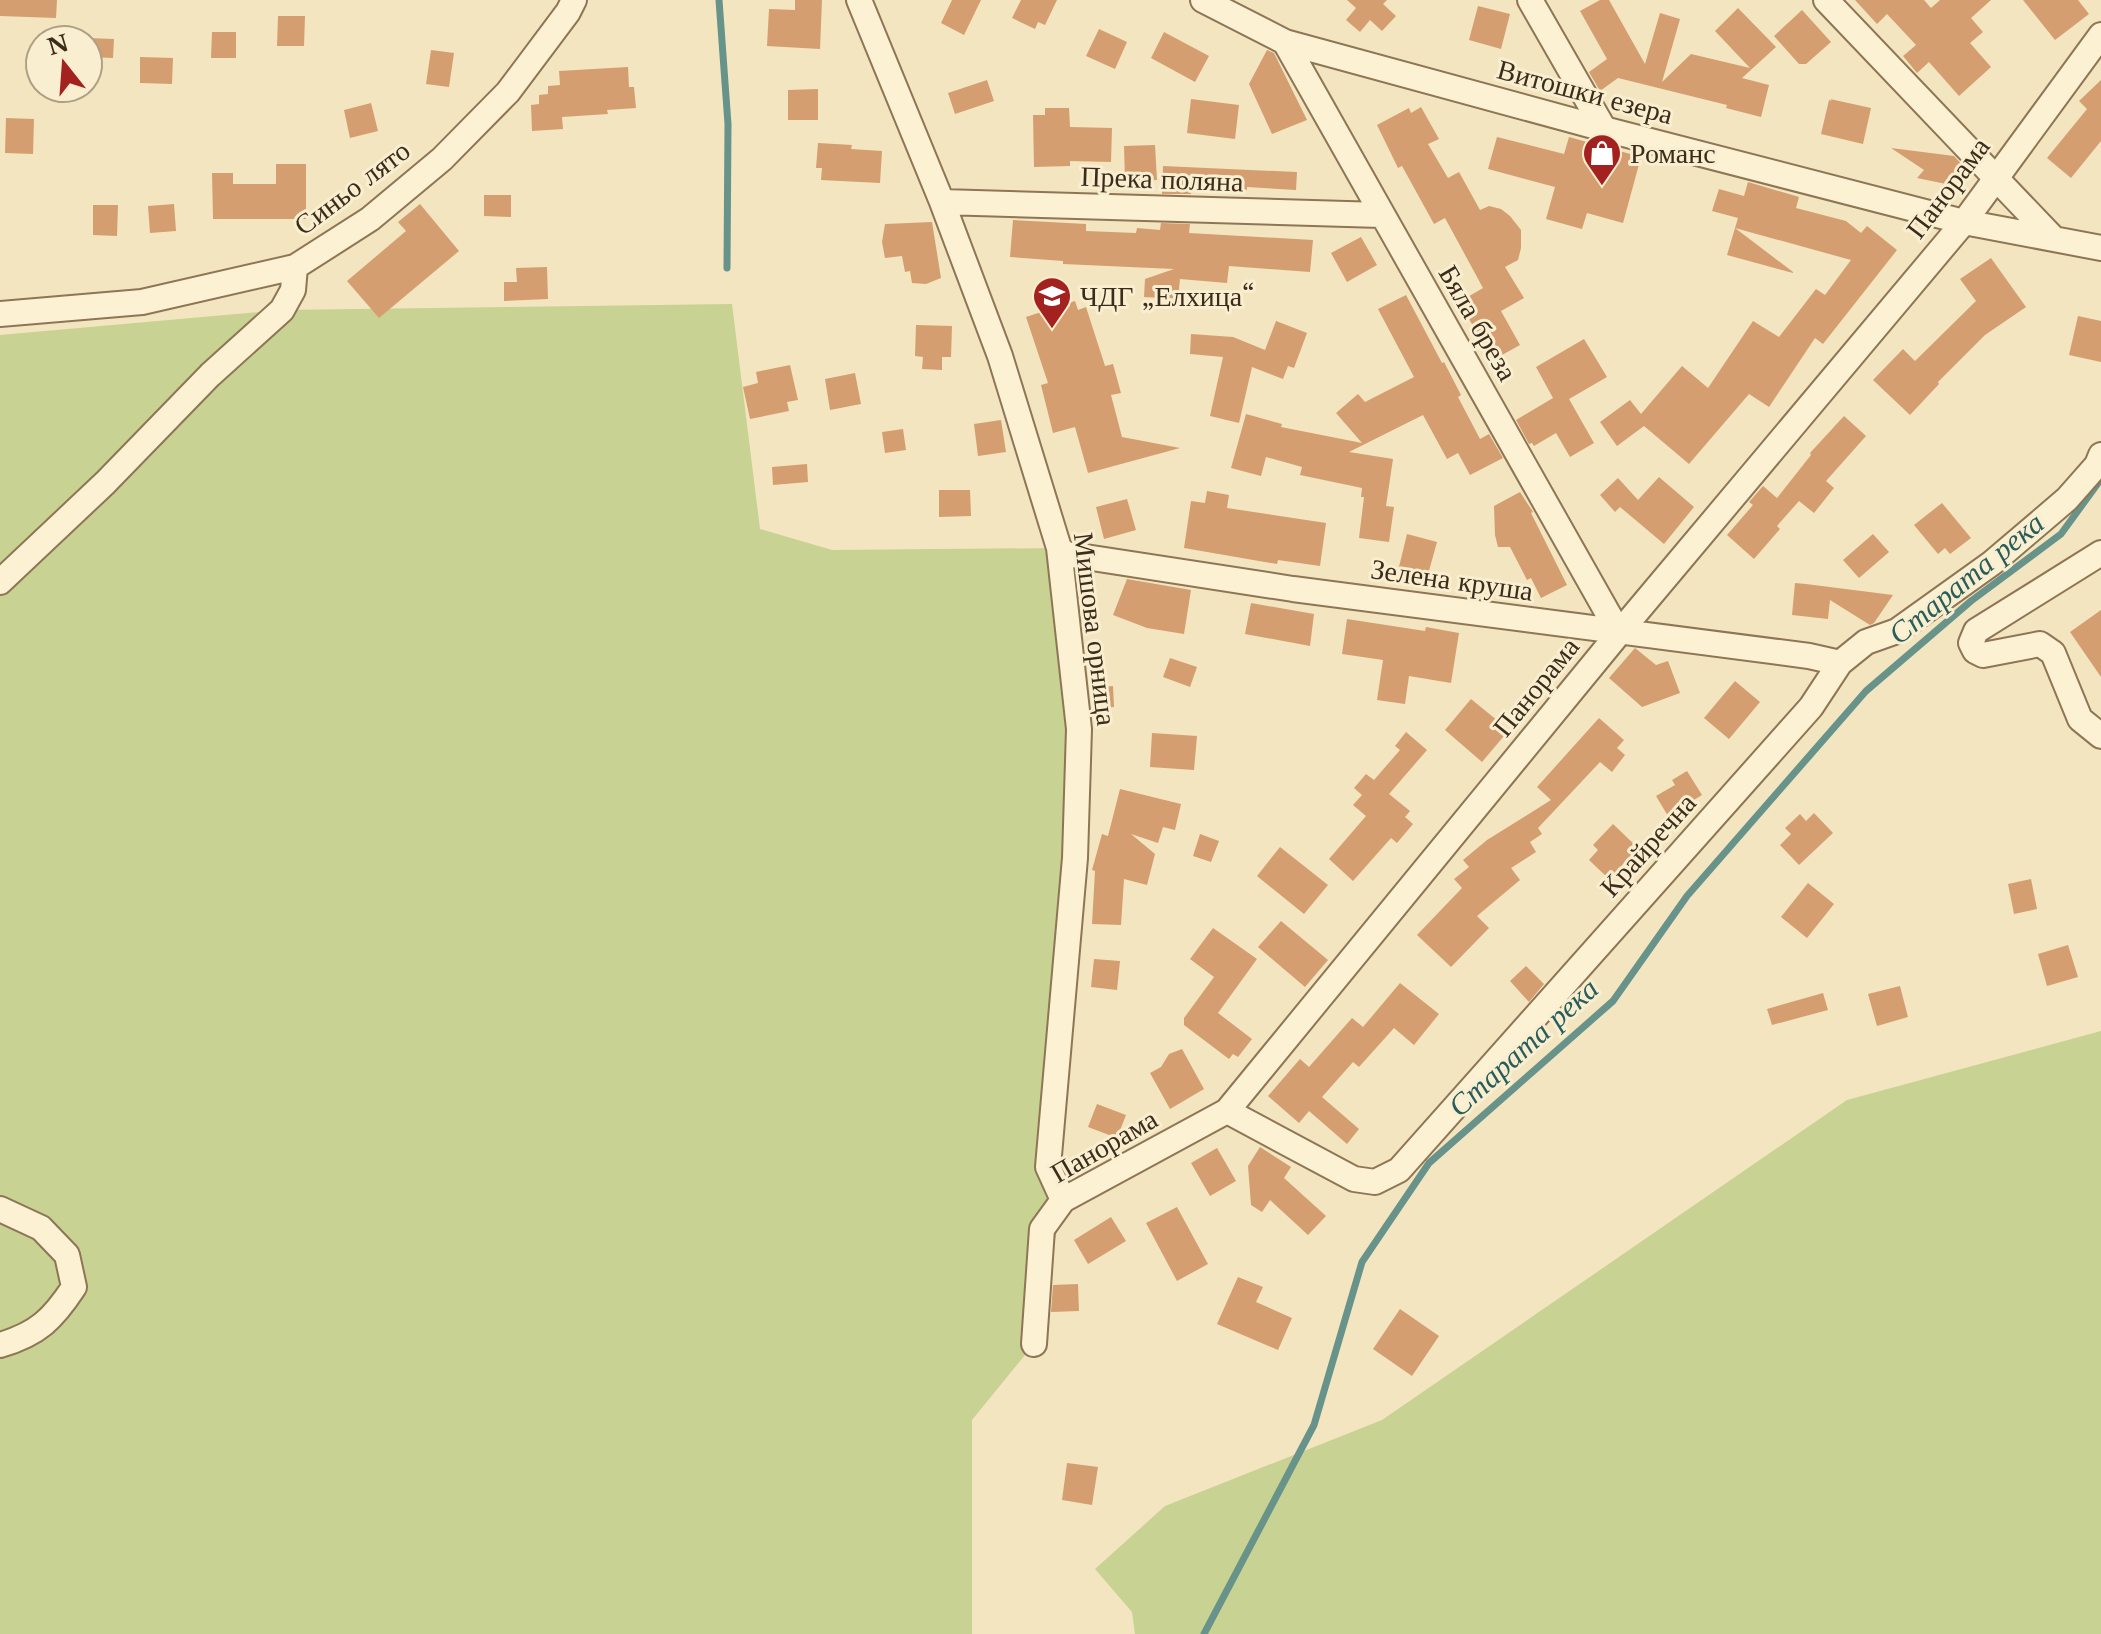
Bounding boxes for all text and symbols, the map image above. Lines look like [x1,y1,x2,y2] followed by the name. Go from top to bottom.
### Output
[24,24,104,104] north arrow
[44,29,72,61] text: N
[1493,52,1677,132] street label: Витошки езера
[1899,130,1998,246] street label: Панорама
[1581,132,1623,187] shop icon: Романс
[287,133,417,243] street label: Синьо лято
[1630,136,1716,171] place label: Романс
[1080,159,1245,199] street label: Прека поляна
[1431,259,1525,388] street label: Бяла бреза
[1031,275,1073,330] school or university icon: ЧДГ „Елхица“
[1080,279,1255,314] place label: ЧДГ „Елхица“
[1881,504,2051,652] water label: Старата река
[1066,531,1124,728] street label: Мишова орница
[1369,551,1536,609] street label: Зелена круша
[1485,630,1587,744] street label: Панорама
[1592,786,1704,904] street label: Крайречна
[1440,970,1606,1124] water label: Старата река
[1044,1101,1164,1191] street label: Панорама

